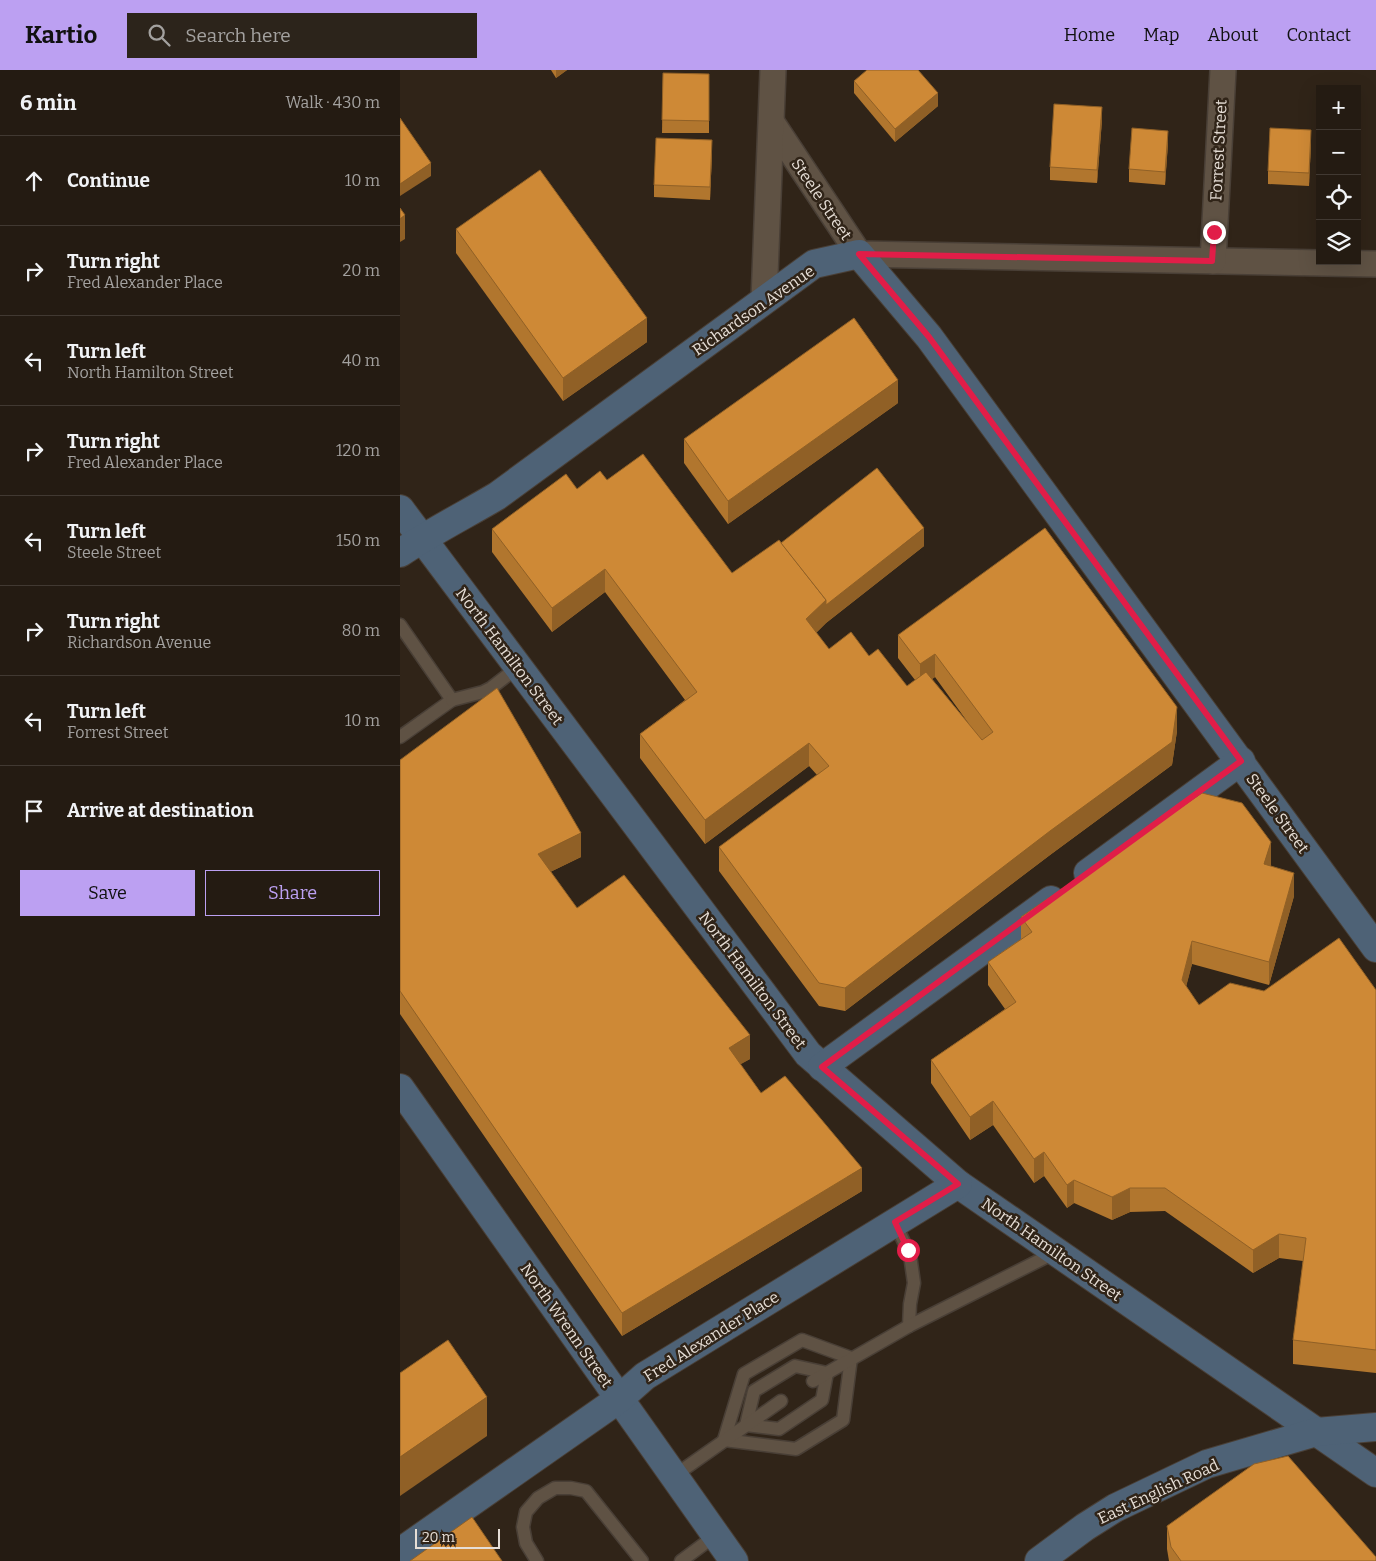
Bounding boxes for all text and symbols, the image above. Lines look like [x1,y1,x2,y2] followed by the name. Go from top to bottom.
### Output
[127,13,477,58] search box
[25,21,97,49] text: Kartio
[145,21,173,49] icon: search
[185,24,291,47] text: Search here
[1064,24,1115,46] text: Home
[1143,24,1179,46] text: Map
[1207,24,1258,46] text: About
[1286,24,1351,46] text: Contact
[1316,85,1361,265] map controls
[1316,85,1361,130] button: +
[20,90,76,116] text: 6 min
[286,93,380,112] text: Walk · 430 m
[1206,99,1231,201] street label: Forrest Street
[1316,130,1361,175] button: −
[787,155,856,244] street label: Steele Street
[20,167,48,195] icon: ahead
[67,169,150,192] text: Continue
[345,171,380,190] text: 10 m
[1316,175,1361,220] button: locate
[1316,220,1361,265] button: layers
[1203,221,1226,244] route end
[67,250,160,273] text: Turn right
[20,257,48,285] icon: right
[343,261,380,280] text: 20 m
[689,261,818,360] street label: Richardson Avenue
[67,273,223,292] text: Fred Alexander Place
[67,340,146,363] text: Turn left
[20,347,48,375] icon: left
[342,351,380,370] text: 40 m
[67,363,234,382] text: North Hamilton Street
[67,430,160,453] text: Turn right
[20,437,48,465] icon: right
[336,441,380,460] text: 120 m
[67,453,223,472] text: Fred Alexander Place
[67,520,146,543] text: Turn left
[20,527,48,555] icon: left
[336,531,380,550] text: 150 m
[67,543,161,562] text: Steele Street
[452,584,567,729] street label: North Hamilton Street
[67,610,160,633] text: Turn right
[20,617,48,645] icon: right
[342,621,380,640] text: 80 m
[67,633,211,652] text: Richardson Avenue
[67,700,146,723] text: Turn left
[20,707,48,735] icon: left
[345,711,380,730] text: 10 m
[67,723,169,742] text: Forrest Street
[1242,770,1313,857] street label: Steele Street
[20,797,48,825] icon: arrive
[67,799,254,822] text: Arrive at destination
[20,870,195,916] button: Save
[205,870,380,916] button: Share
[695,908,810,1053] street label: North Hamilton Street
[978,1194,1126,1305] street label: North Hamilton Street
[897,1239,920,1262] route start
[517,1260,617,1391] street label: North Wrenn Street
[640,1287,782,1386] street label: Fred Alexander Place
[1095,1455,1222,1528] street label: East English Road
[415,1526,500,1549] scale bar
[422,1529,455,1546] text: 20 m

